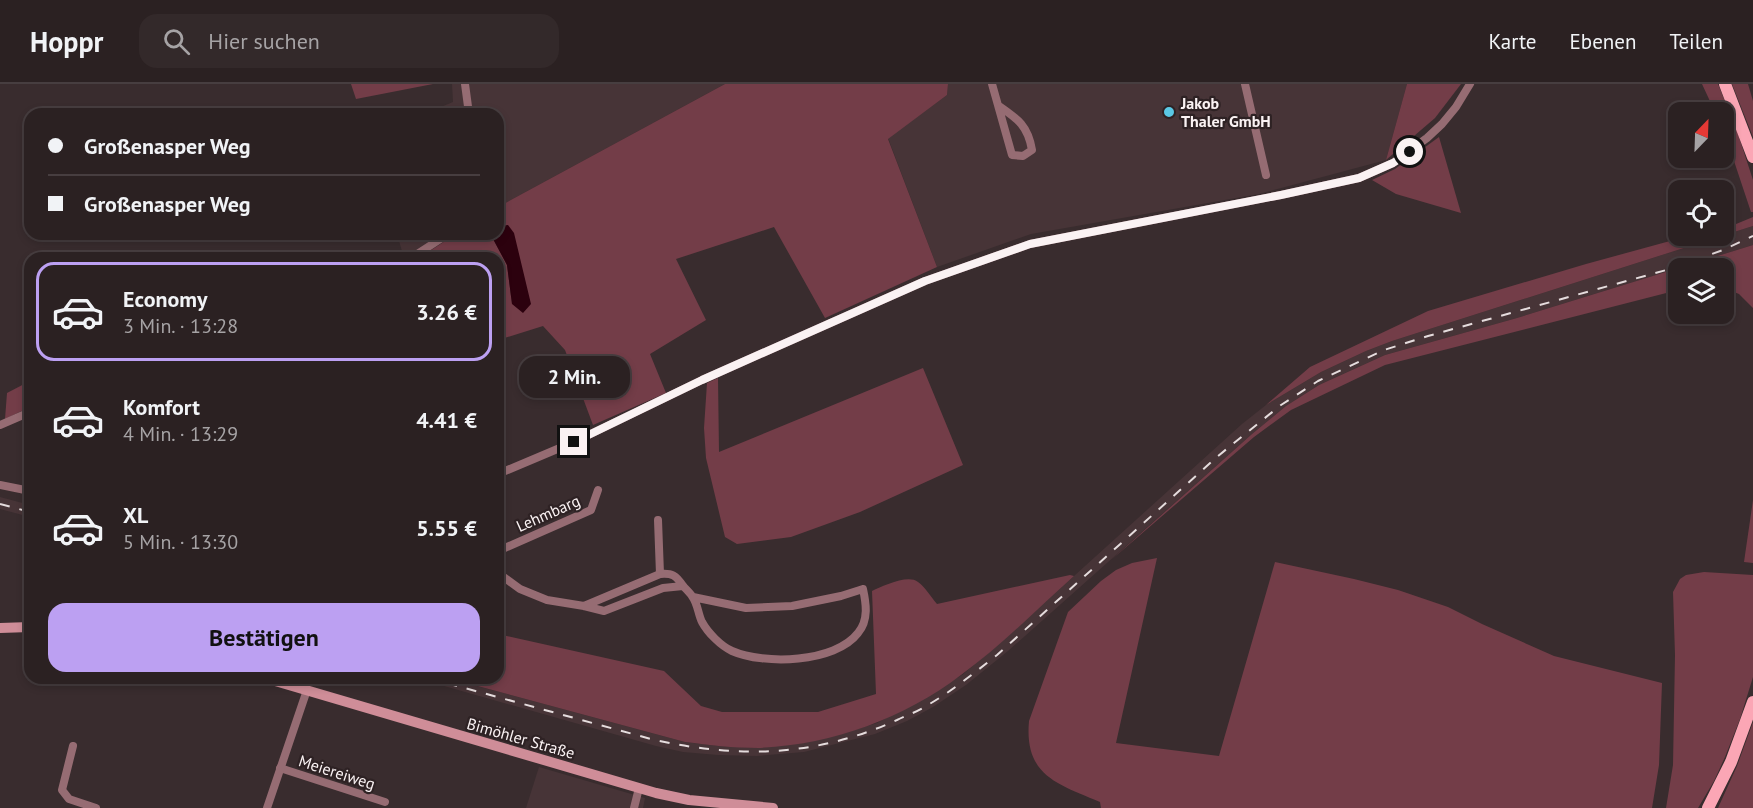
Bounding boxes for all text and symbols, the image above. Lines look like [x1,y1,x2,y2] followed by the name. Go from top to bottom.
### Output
[139,14,559,68] search box
[30,23,103,60] text: Hoppr
[160,25,193,58] icon: search
[208,27,320,55] text: Hier suchen
[1489,28,1537,55] text: Karte
[1570,28,1636,55] text: Ebenen
[1669,28,1723,55] text: Teilen
[1180,93,1271,131] place label: Jakob Thaler GmbH
[1668,102,1734,168] north arrow
[1668,102,1734,324] map controls
[1162,105,1176,119] marker: Jakob Thaler GmbH
[84,132,251,160] text: Großenasper Weg
[1396,138,1423,165] route start
[1668,180,1734,246] button: locate
[84,190,251,218] text: Großenasper Weg
[1668,258,1734,324] button: layers
[51,285,105,339] icon: car
[123,285,207,313] text: Economy
[416,298,477,326] text: 3.26 €
[123,313,238,339] text: 3 Min. · 13:28
[518,355,630,397] callout: 2 Min.
[548,364,601,390] text: 2 Min.
[51,393,105,447] icon: car
[123,393,200,421] text: Komfort
[416,406,477,434] text: 4.41 €
[123,421,238,447] text: 4 Min. · 13:29
[560,428,587,455] route end
[513,490,583,536] street label: Lehmbarg
[51,501,105,555] icon: car
[123,501,148,529] text: XL
[416,514,477,542] text: 5.55 €
[123,529,238,555] text: 5 Min. · 13:30
[48,603,480,672] button: Bestätigen
[465,713,577,763] street label: Bimöhler Straße
[296,750,378,794] street label: Meiereiweg

